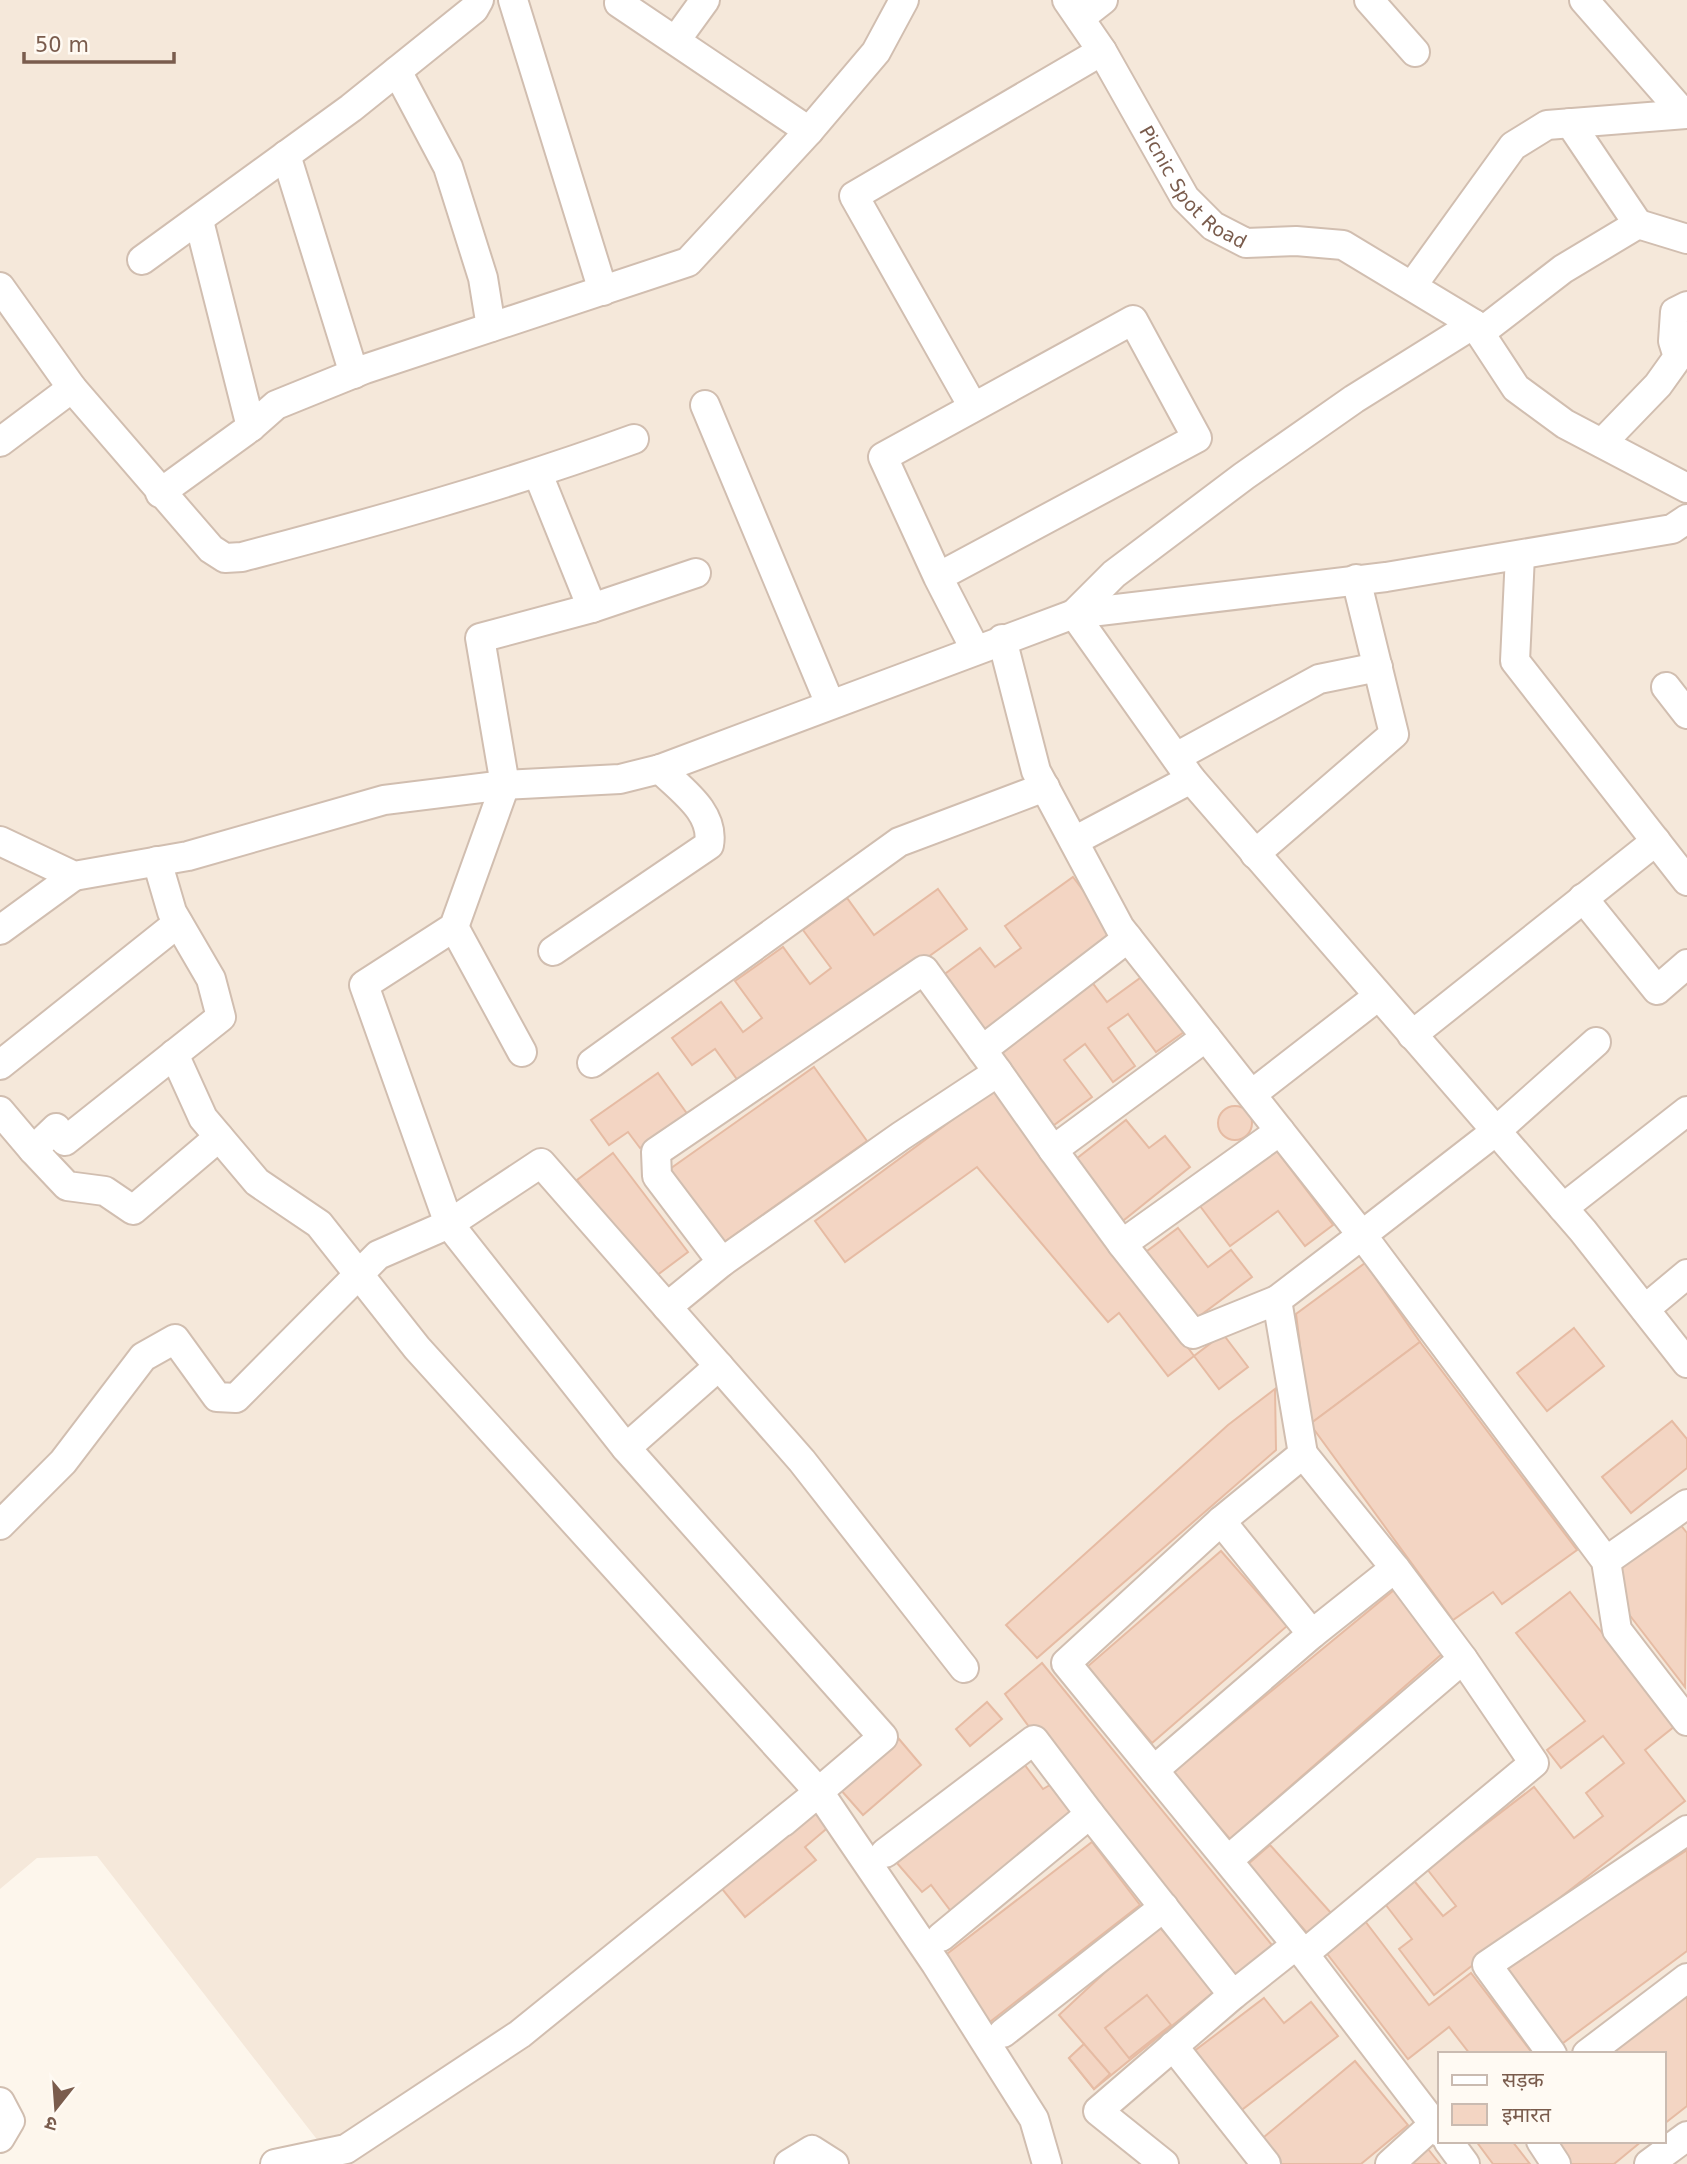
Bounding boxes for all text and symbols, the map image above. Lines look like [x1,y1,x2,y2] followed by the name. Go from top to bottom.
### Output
[24,21,175,65] scale bar
[35,33,89,57] text: 50 m
[1135,122,1250,253] street label: Picnic Spot Road
[1438,2052,1666,2143] legend
[1502,2068,1544,2092] text: सड़क
[21,2073,91,2143] north arrow
[1502,2103,1552,2127] text: इमारत
[42,2112,60,2136] text: उ

